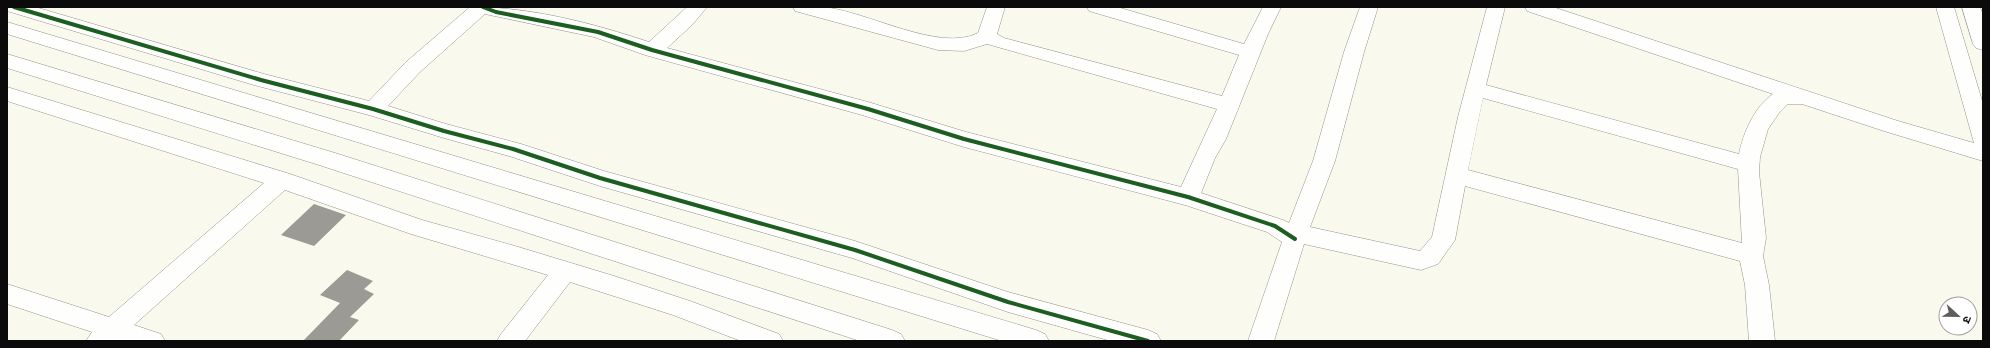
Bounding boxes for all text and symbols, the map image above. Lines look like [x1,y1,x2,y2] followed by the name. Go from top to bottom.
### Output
[1938,296,1978,336] north arrow
[1959,314,1975,326] text: उ

